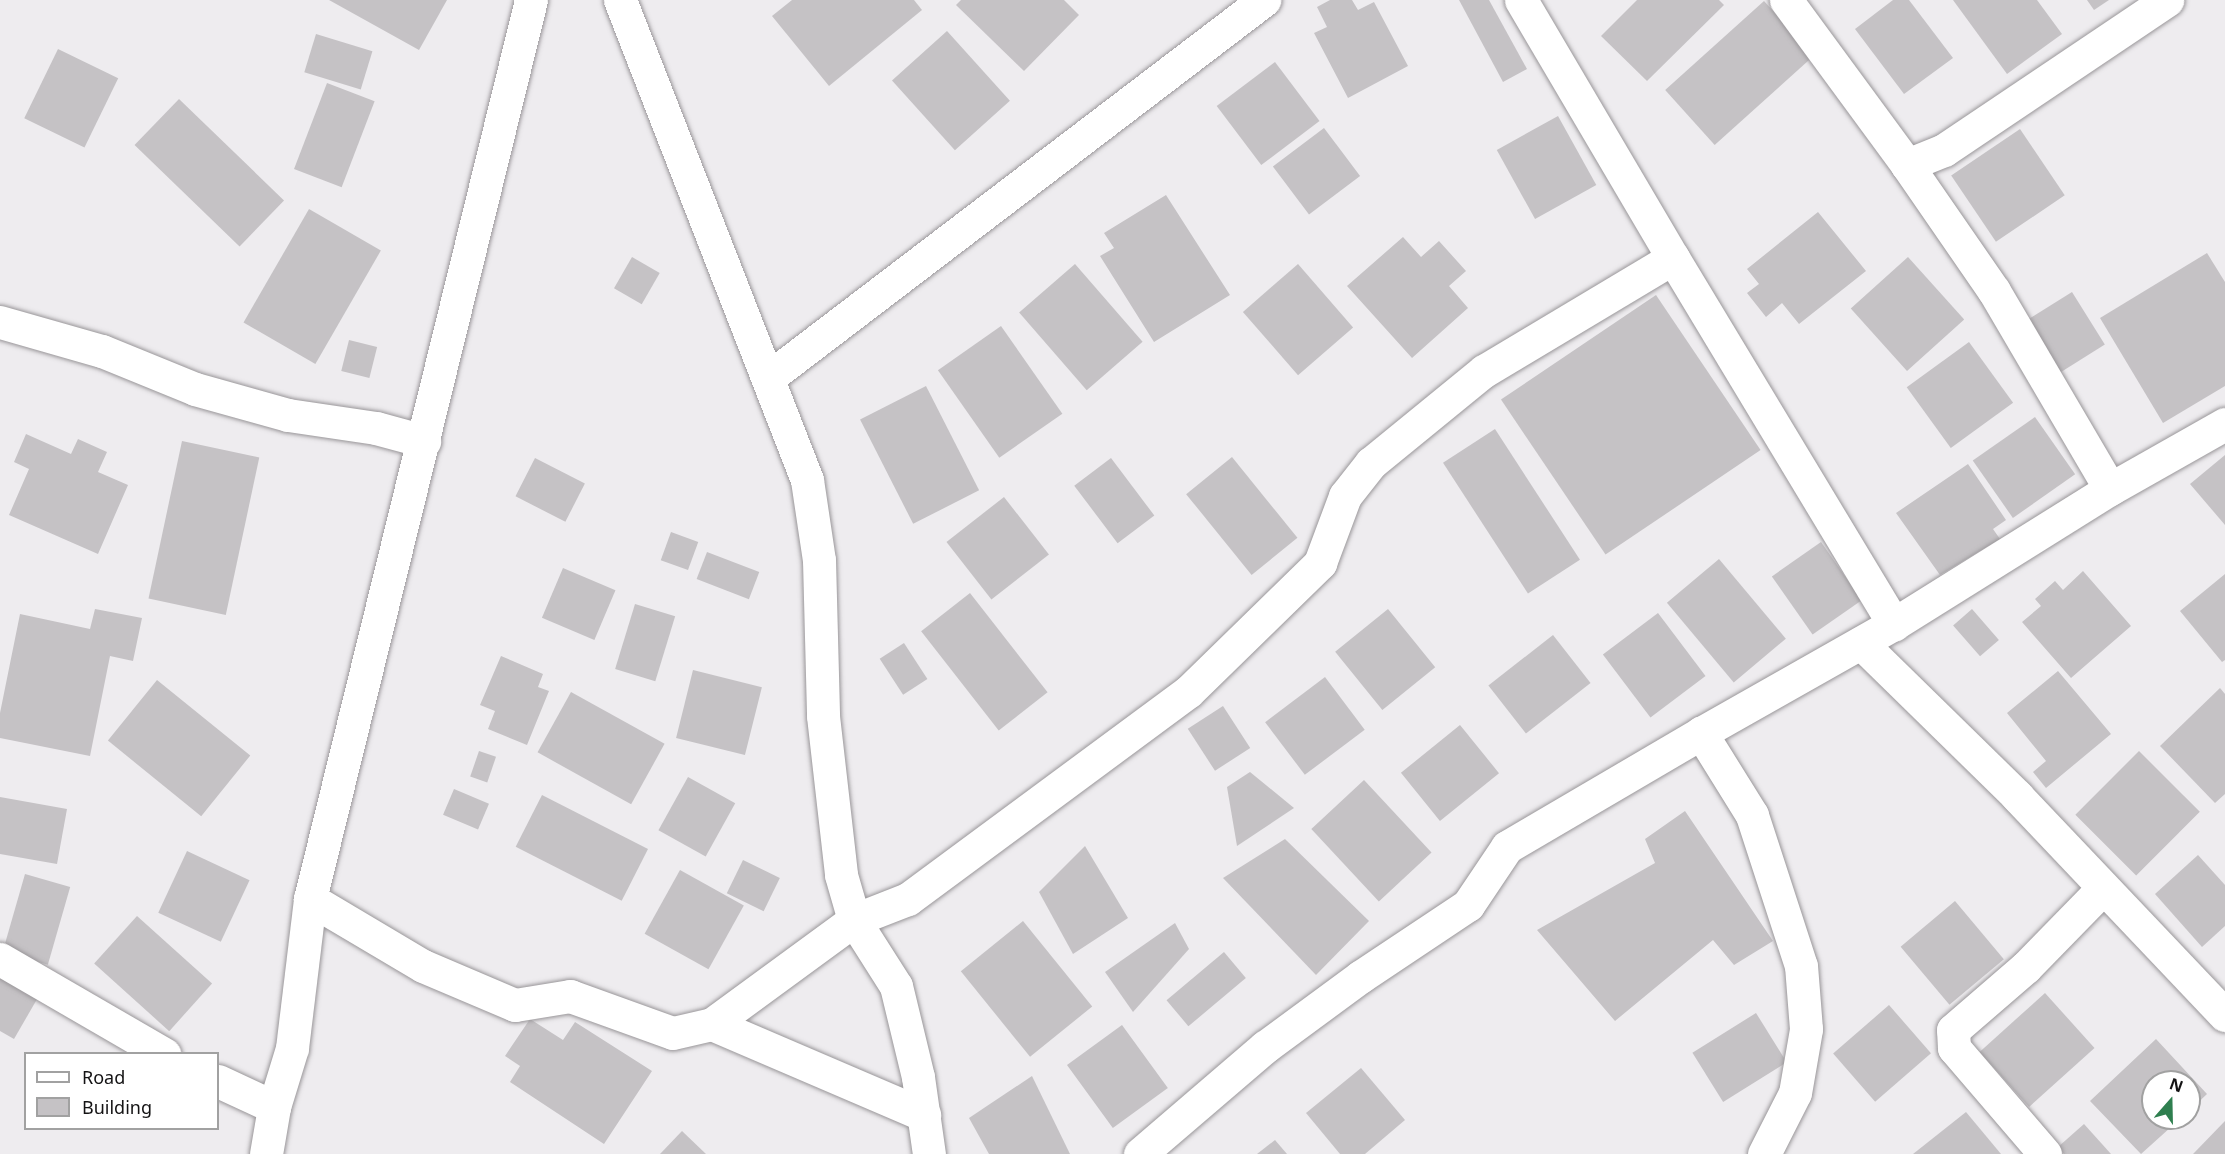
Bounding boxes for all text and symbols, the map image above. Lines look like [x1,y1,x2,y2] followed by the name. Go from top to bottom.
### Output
[24,1052,219,1130] legend
[82,1065,125,1089] text: Road
[2141,1070,2201,1130] north arrow
[2167,1072,2186,1098] text: N
[82,1095,152,1119] text: Building

